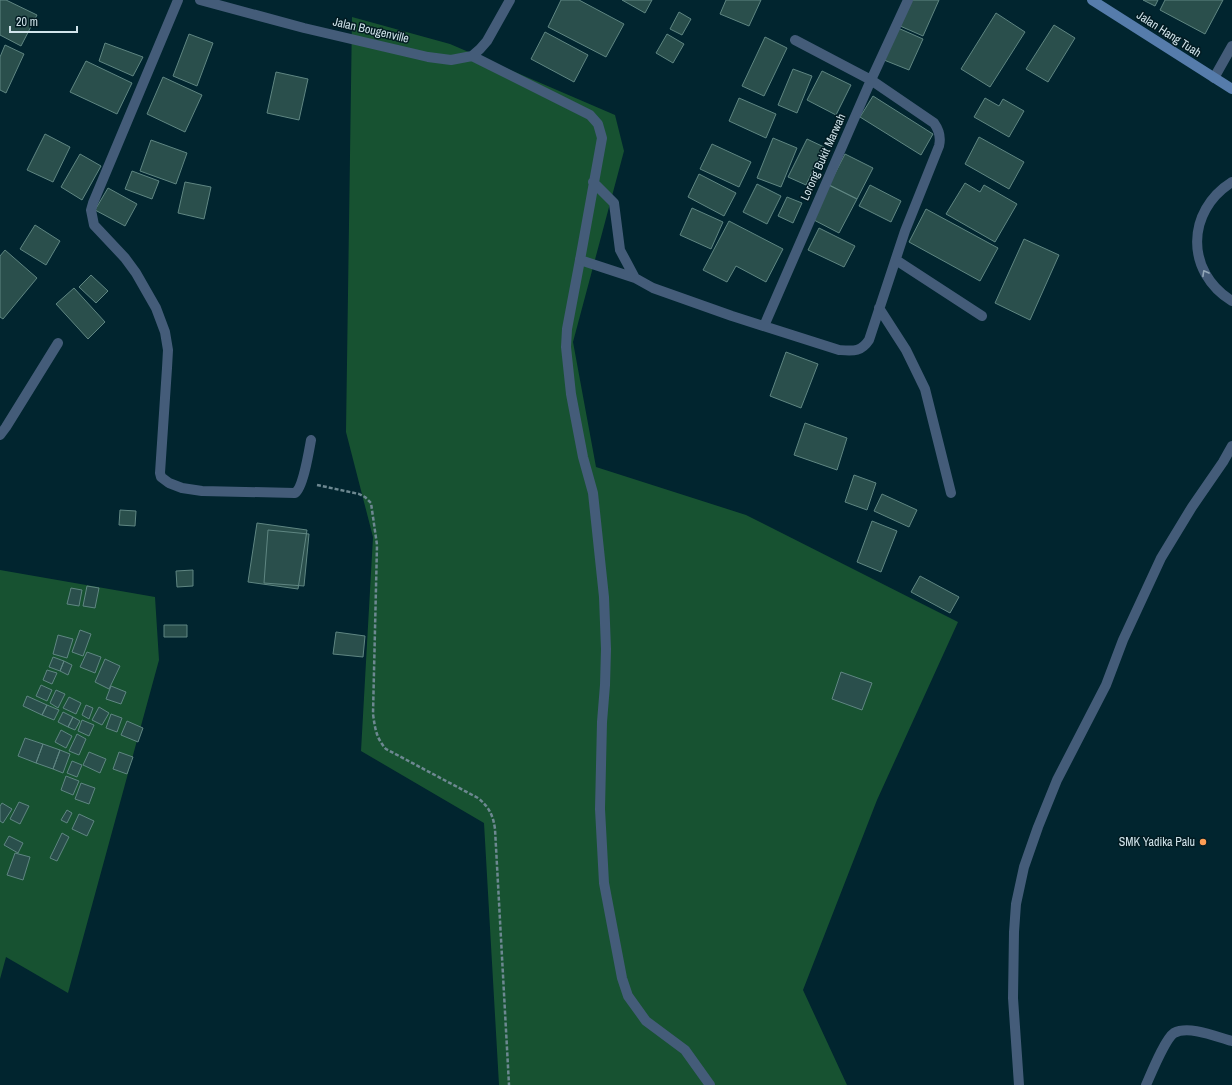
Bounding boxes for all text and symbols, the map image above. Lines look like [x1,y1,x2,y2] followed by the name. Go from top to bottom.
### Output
[1134,7,1204,61] street label: Jalan Hang Tuah
[10,8,77,34] scale bar
[331,13,411,47] street label: Jalan Bougenville
[16,14,38,30] text: 20 m
[797,111,849,203] street label: Lorong Bukit Marwah
[1202,270,1210,277] one-way arrow
[1119,834,1195,850] place label: SMK Yadika Palu
[1198,837,1208,847] marker: SMK Yadika Palu

